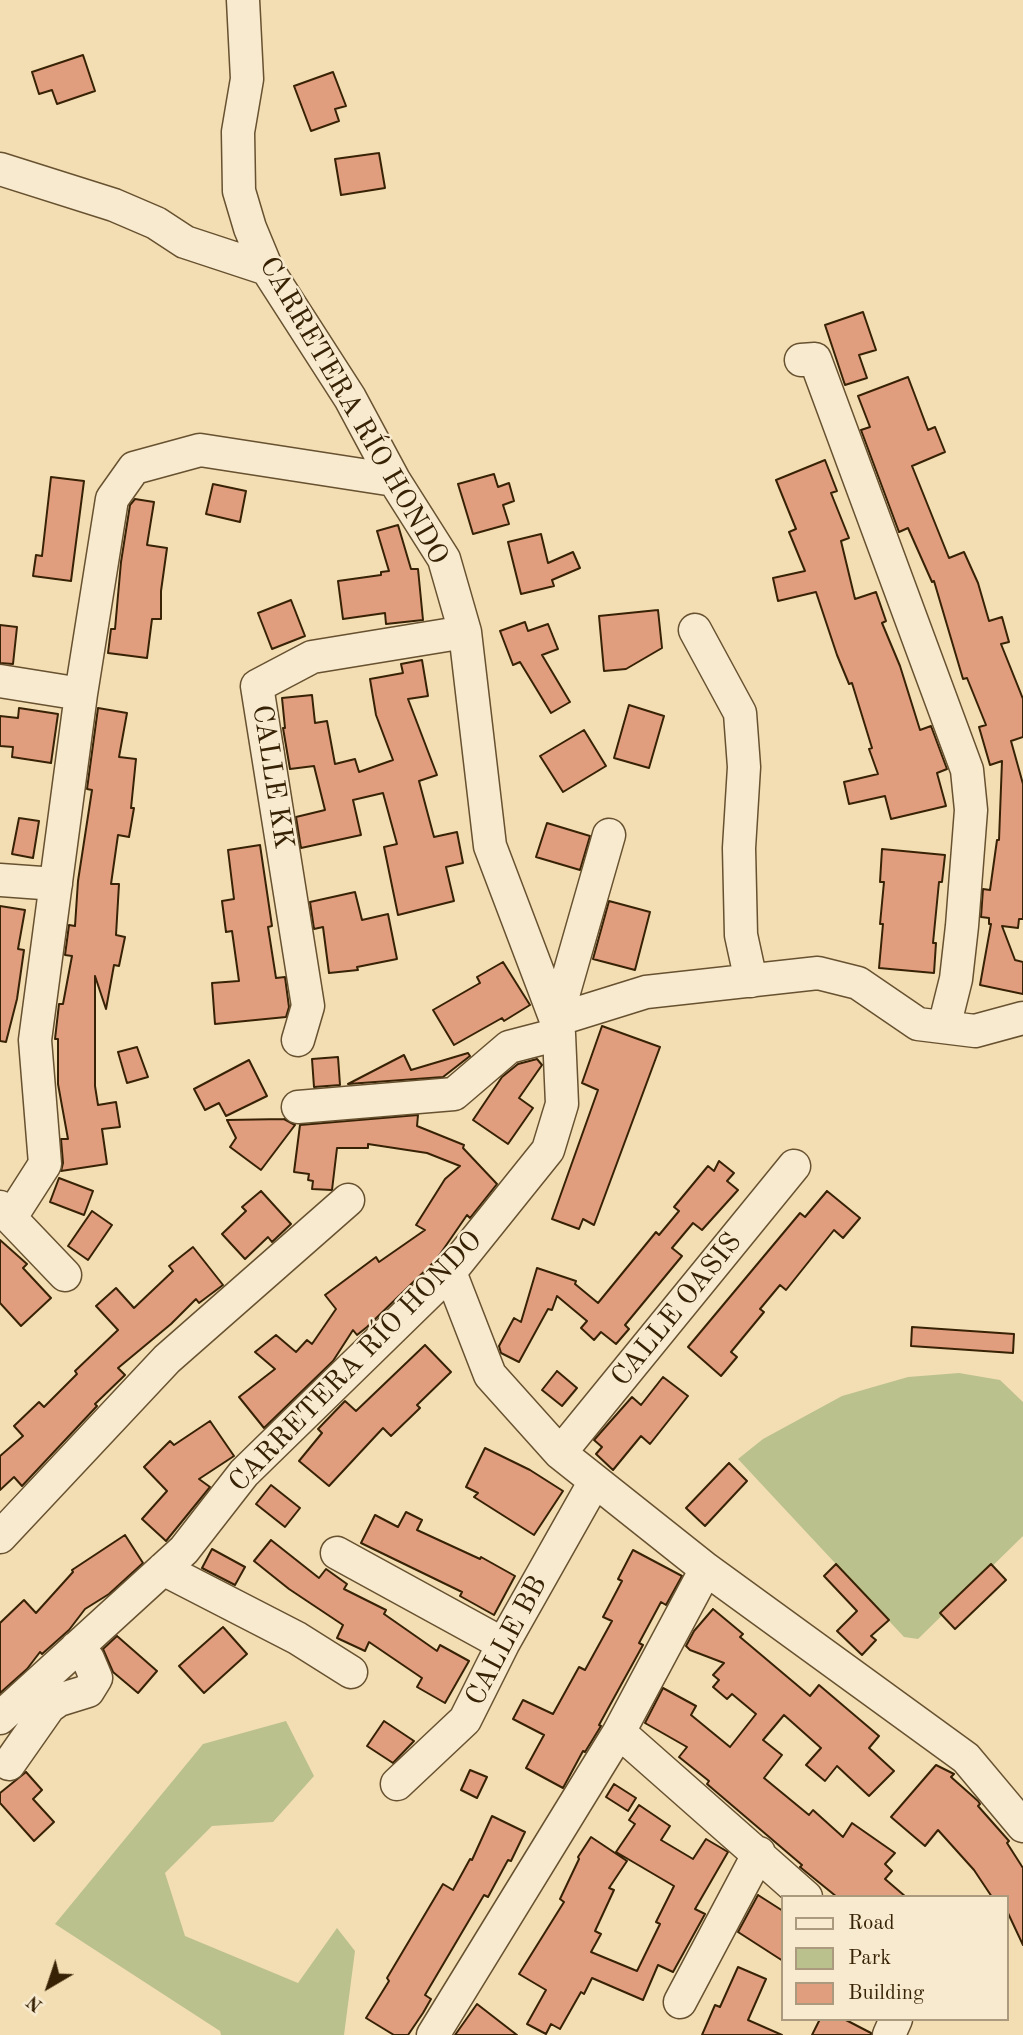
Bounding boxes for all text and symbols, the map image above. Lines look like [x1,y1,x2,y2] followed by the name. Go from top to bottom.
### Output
[251,251,455,571] street label: CARRETERA RÍO HONDO
[244,702,300,852] street label: CALLE KK
[222,1224,490,1500] street label: CARRETERA RÍO HONDO
[605,1226,749,1394] street label: CALLE OASIS
[459,1570,555,1712] street label: CALLE BB
[782,1895,1009,2021] legend
[848,1913,895,1934] text: Road
[848,1948,891,1969] text: Park
[14,1951,84,2021] north arrow
[848,1983,924,2004] text: Building
[24,1991,47,2015] text: N

